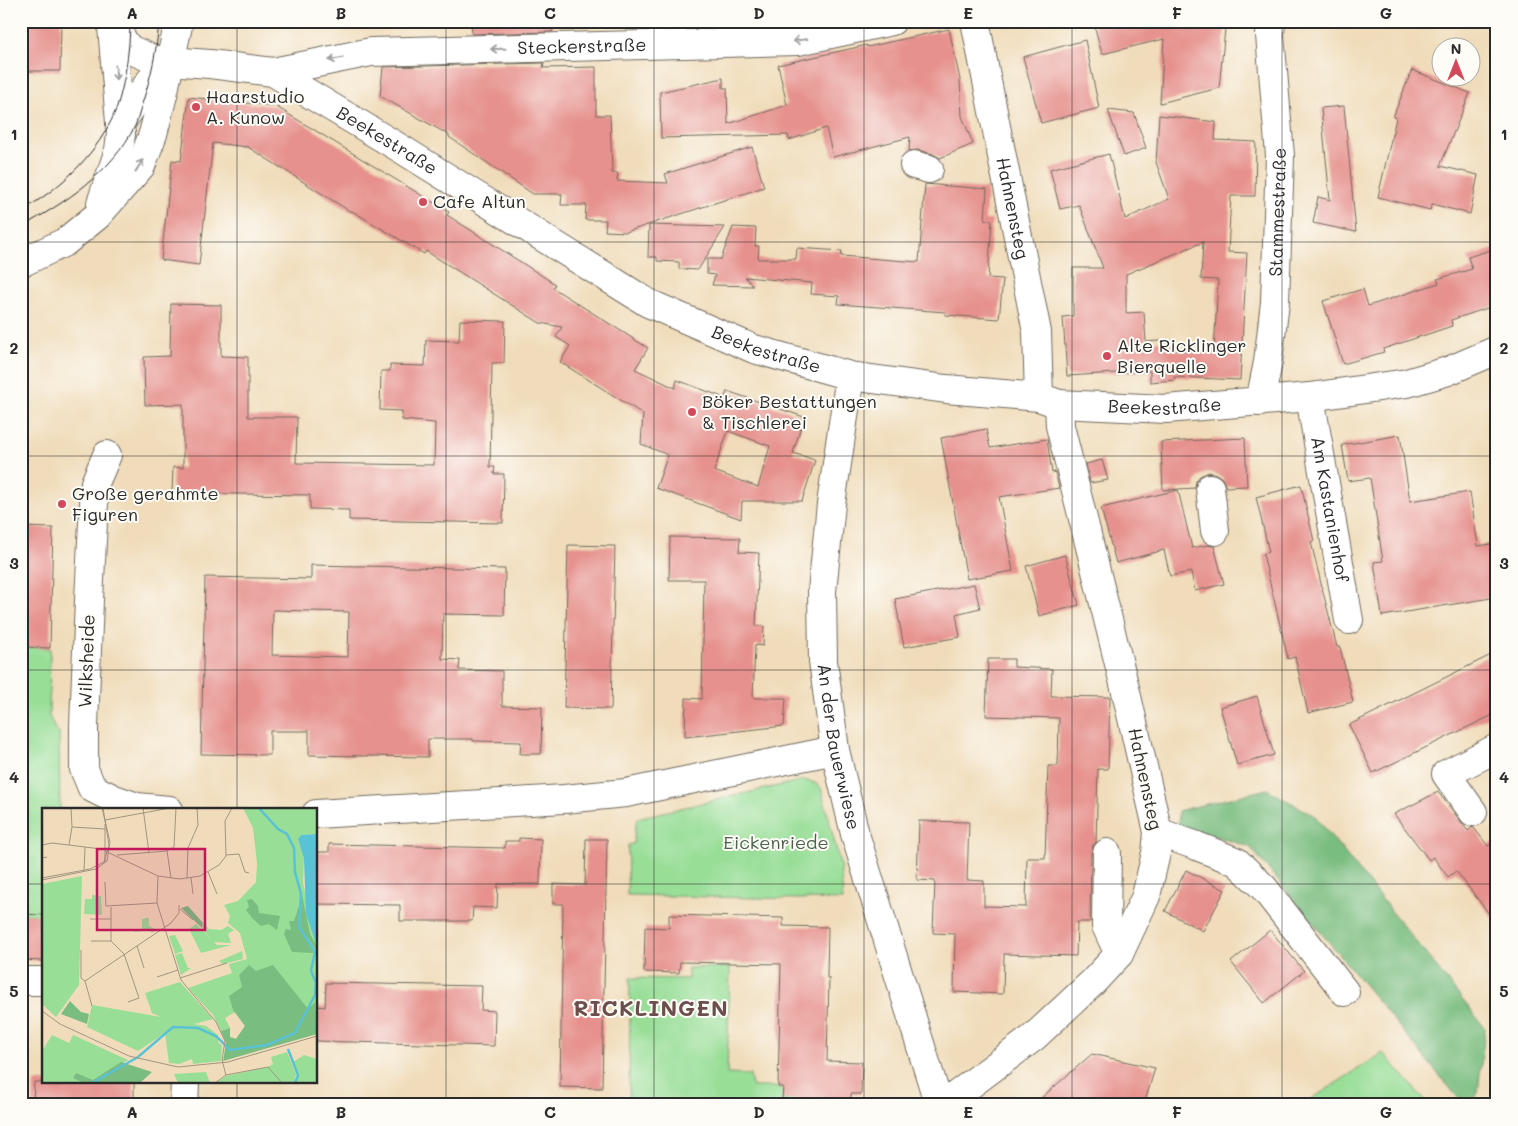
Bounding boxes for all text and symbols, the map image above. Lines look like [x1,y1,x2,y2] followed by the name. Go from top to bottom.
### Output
[126,2,138,23] text: A
[336,2,346,23] text: B
[544,2,556,23] text: C
[753,2,765,23] text: D
[963,2,973,23] text: E
[1172,2,1182,23] text: F
[1380,2,1392,23] text: G
[517,32,647,59] street label: Steckerstraße
[792,35,808,45] one-way arrow
[1430,38,1480,88] north arrow
[1451,39,1461,58] text: N
[490,44,506,54] one-way arrow
[328,55,344,64] one-way arrow
[112,65,121,81] one-way arrow
[206,84,305,129] place label: Haarstudio A. Kunow
[333,100,442,180] street label: Beekestraße
[190,101,202,113] marker: Haarstudio A. Kunow
[10,123,18,144] text: 1
[1500,123,1508,144] text: 1
[1263,147,1291,277] street label: Stammestraße
[991,155,1035,261] street label: Hahnensteg
[135,159,145,173] one-way arrow
[433,189,526,213] place label: Cafe Altun
[417,196,429,208] marker: Cafe Altun
[708,319,824,378] street label: Beekestraße
[1117,333,1247,378] place label: Alte Ricklinger Bierquelle
[10,337,19,358] text: 2
[1500,337,1509,358] text: 2
[1101,350,1113,362] marker: Alte Ricklinger Bierquelle
[702,389,877,434] place label: Böker Bestattungen & Tischlerei
[1107,391,1222,420] street label: Beekestraße
[686,406,698,418] marker: Böker Bestattungen & Tischlerei
[1306,435,1355,585] street label: Am Kastanienhof
[72,481,219,526] place label: Große gerahmte Figuren
[56,498,68,510] marker: Große gerahmte Figuren
[9,552,19,573] text: 3
[1499,552,1509,573] text: 3
[72,614,100,708] street label: Wilksheide
[812,662,867,832] street label: An der Bauerwiese
[1123,726,1168,832] street label: Hahnensteg
[9,766,19,787] text: 4
[1499,766,1509,787] text: 4
[42,808,318,1084] inset map
[723,830,829,854] park label: Eickenriede
[9,980,19,1001] text: 5
[1499,980,1509,1001] text: 5
[573,993,729,1022] district label: RICKLINGEN
[126,1101,138,1122] text: A
[336,1101,346,1122] text: B
[544,1101,556,1122] text: C
[753,1101,765,1122] text: D
[963,1101,973,1122] text: E
[1172,1101,1182,1122] text: F
[1380,1101,1392,1122] text: G

